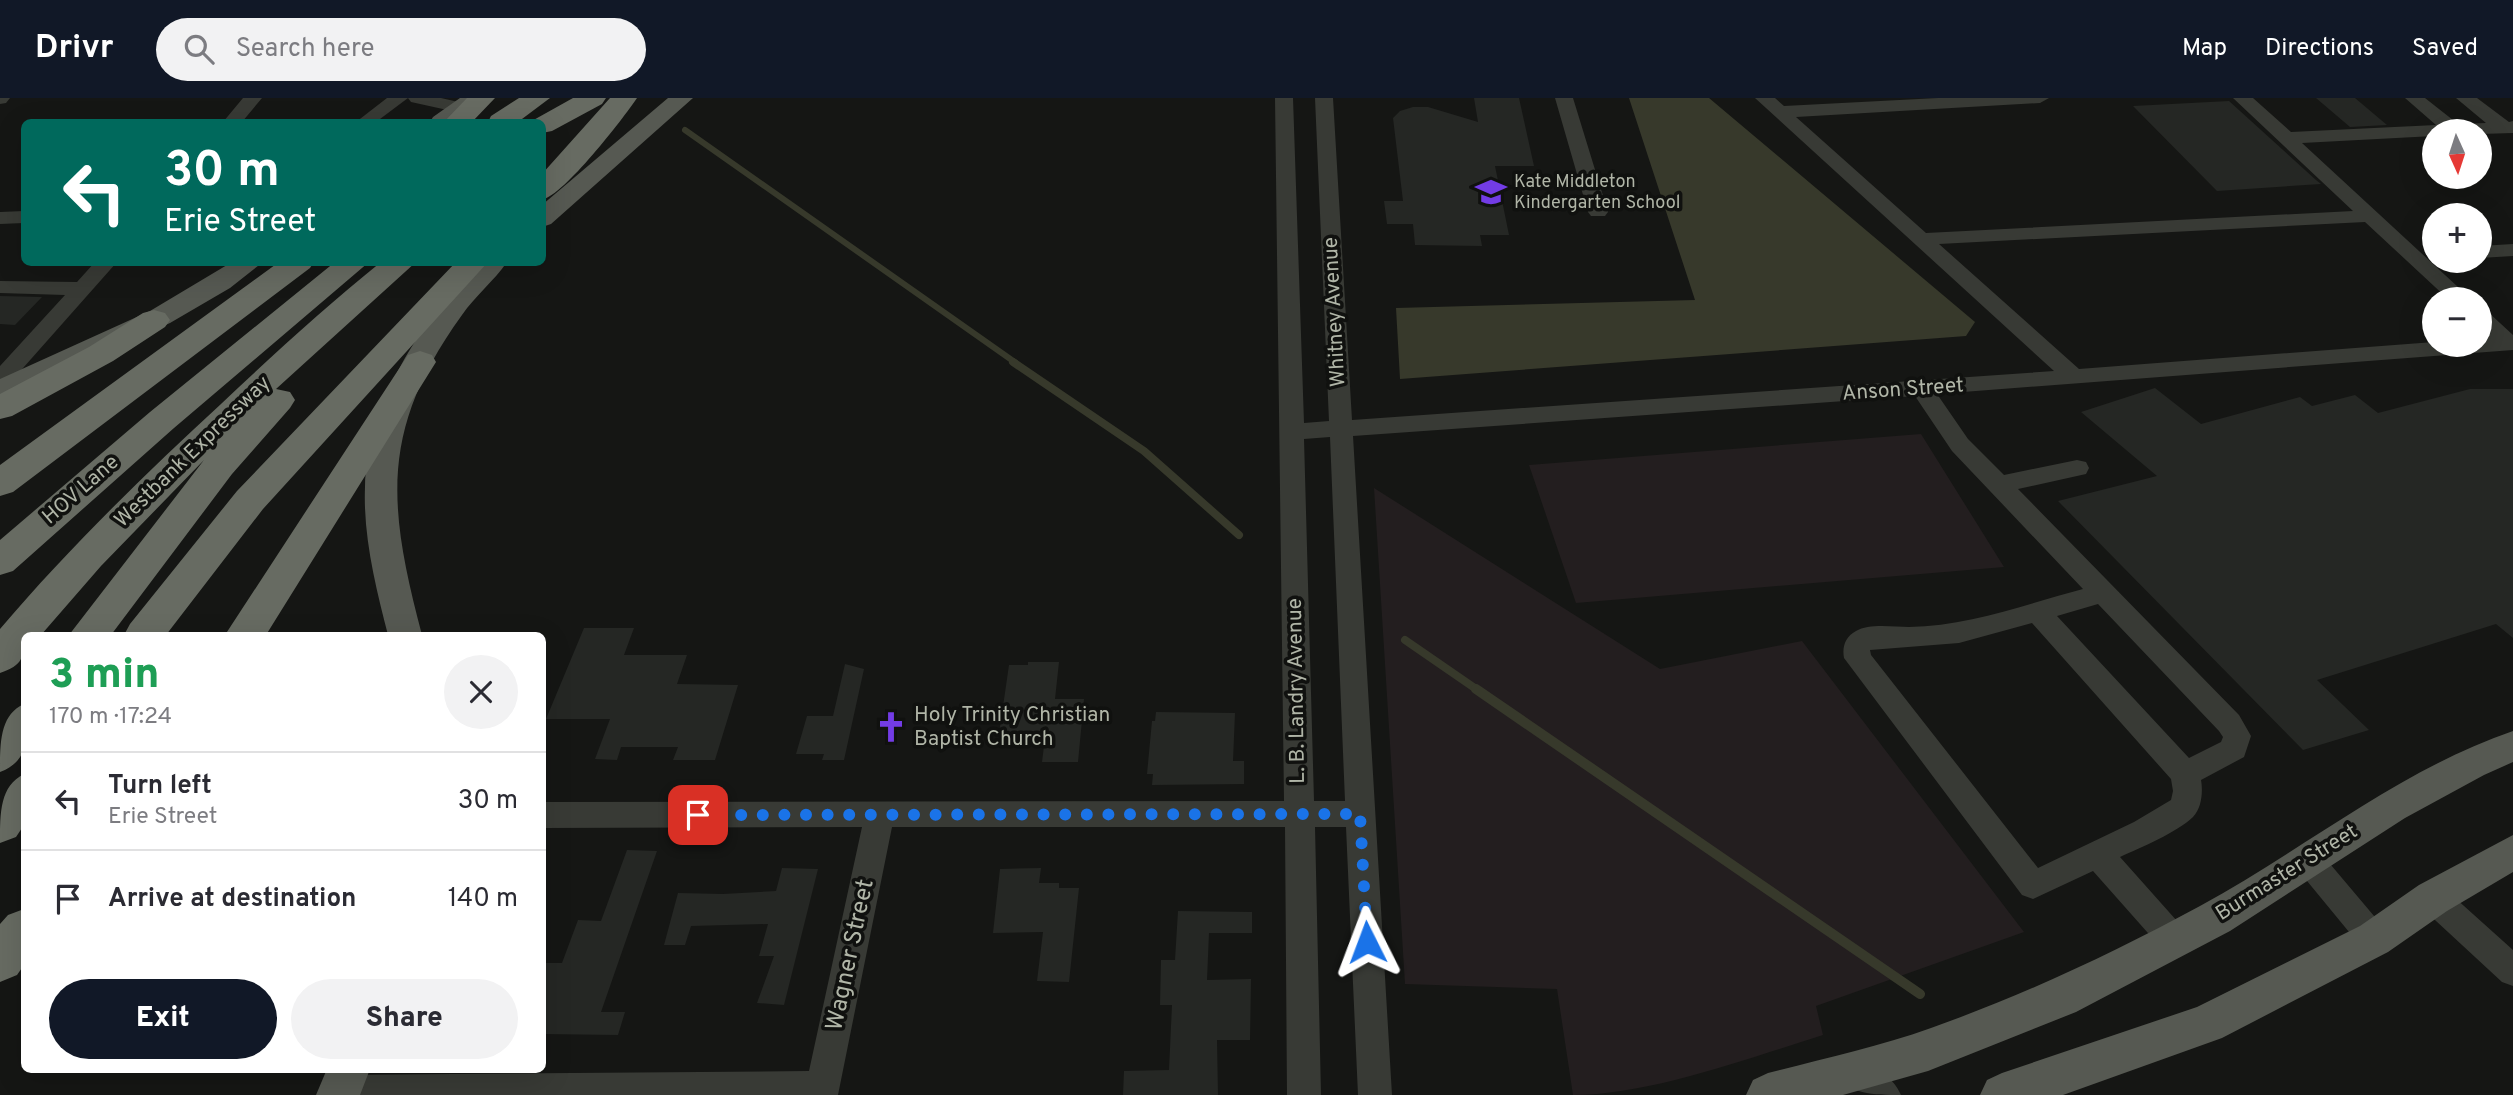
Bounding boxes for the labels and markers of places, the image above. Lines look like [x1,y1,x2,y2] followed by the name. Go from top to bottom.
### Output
[1514,171,1680,215] place label: Kate Middleton Kindergarten School
[1474,175,1508,209] school or university icon: Kate Middleton Kindergarten School
[914,702,1110,753] place label: Holy Trinity Christian Baptist Church
[874,710,908,744] church icon: Holy Trinity Christian Baptist Church
[668,785,728,845] pin

